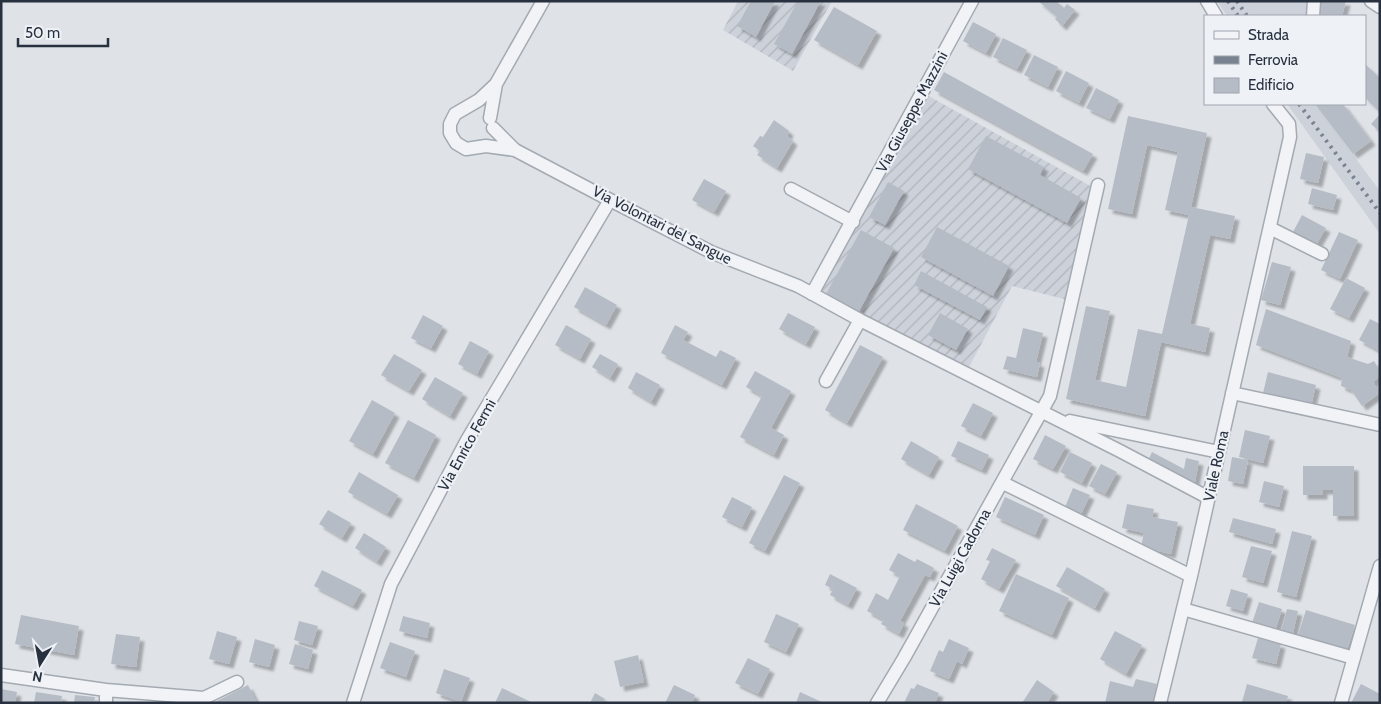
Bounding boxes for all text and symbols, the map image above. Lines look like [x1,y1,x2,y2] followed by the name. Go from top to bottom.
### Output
[18,15,108,47] scale bar
[1204,15,1366,105] legend
[25,24,60,42] text: 50 m
[1248,26,1290,44] text: Strada
[872,48,952,176] street label: Via Giuseppe Mazzini
[1248,51,1299,69] text: Ferrovia
[1248,76,1294,94] text: Edificio
[589,182,735,268] street label: Via Volontari del Sangue
[434,396,500,494] street label: Via Enrico Fermi
[1200,428,1232,503] street label: Viale Roma
[926,505,995,610] street label: Via Luigi Cadorna
[15,639,65,689] north arrow
[31,667,44,687] text: N

